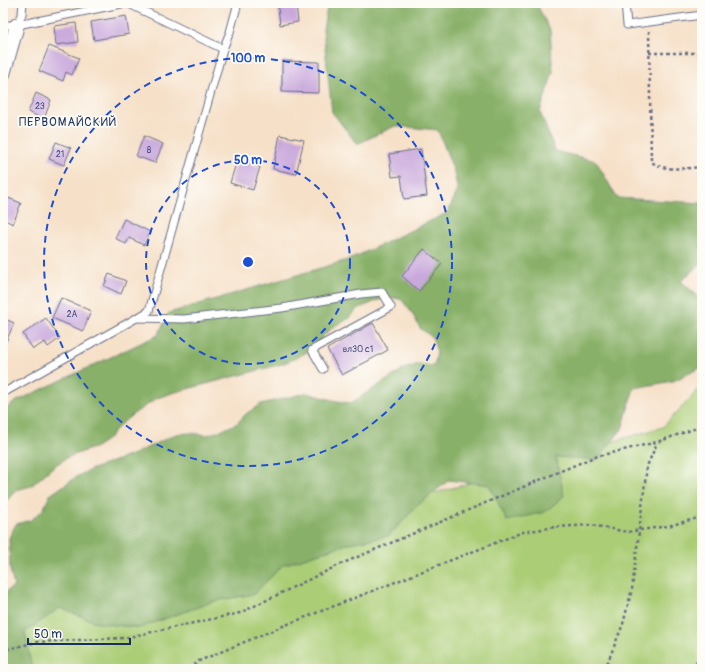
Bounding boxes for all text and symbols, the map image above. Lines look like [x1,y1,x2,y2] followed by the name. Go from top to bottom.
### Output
[231,51,266,66] text: 100 m
[35,101,45,112] house number: 23
[19,115,117,130] district label: ПЕРВОМАЙСКИЙ
[147,145,152,156] house number: 8
[56,149,64,160] house number: 21
[234,153,262,168] text: 50 m
[241,255,255,269] centre of rings
[67,309,78,320] house number: 2А
[343,344,373,355] house number: вл30 с1
[28,620,130,646] scale bar
[34,627,62,642] text: 50 m

